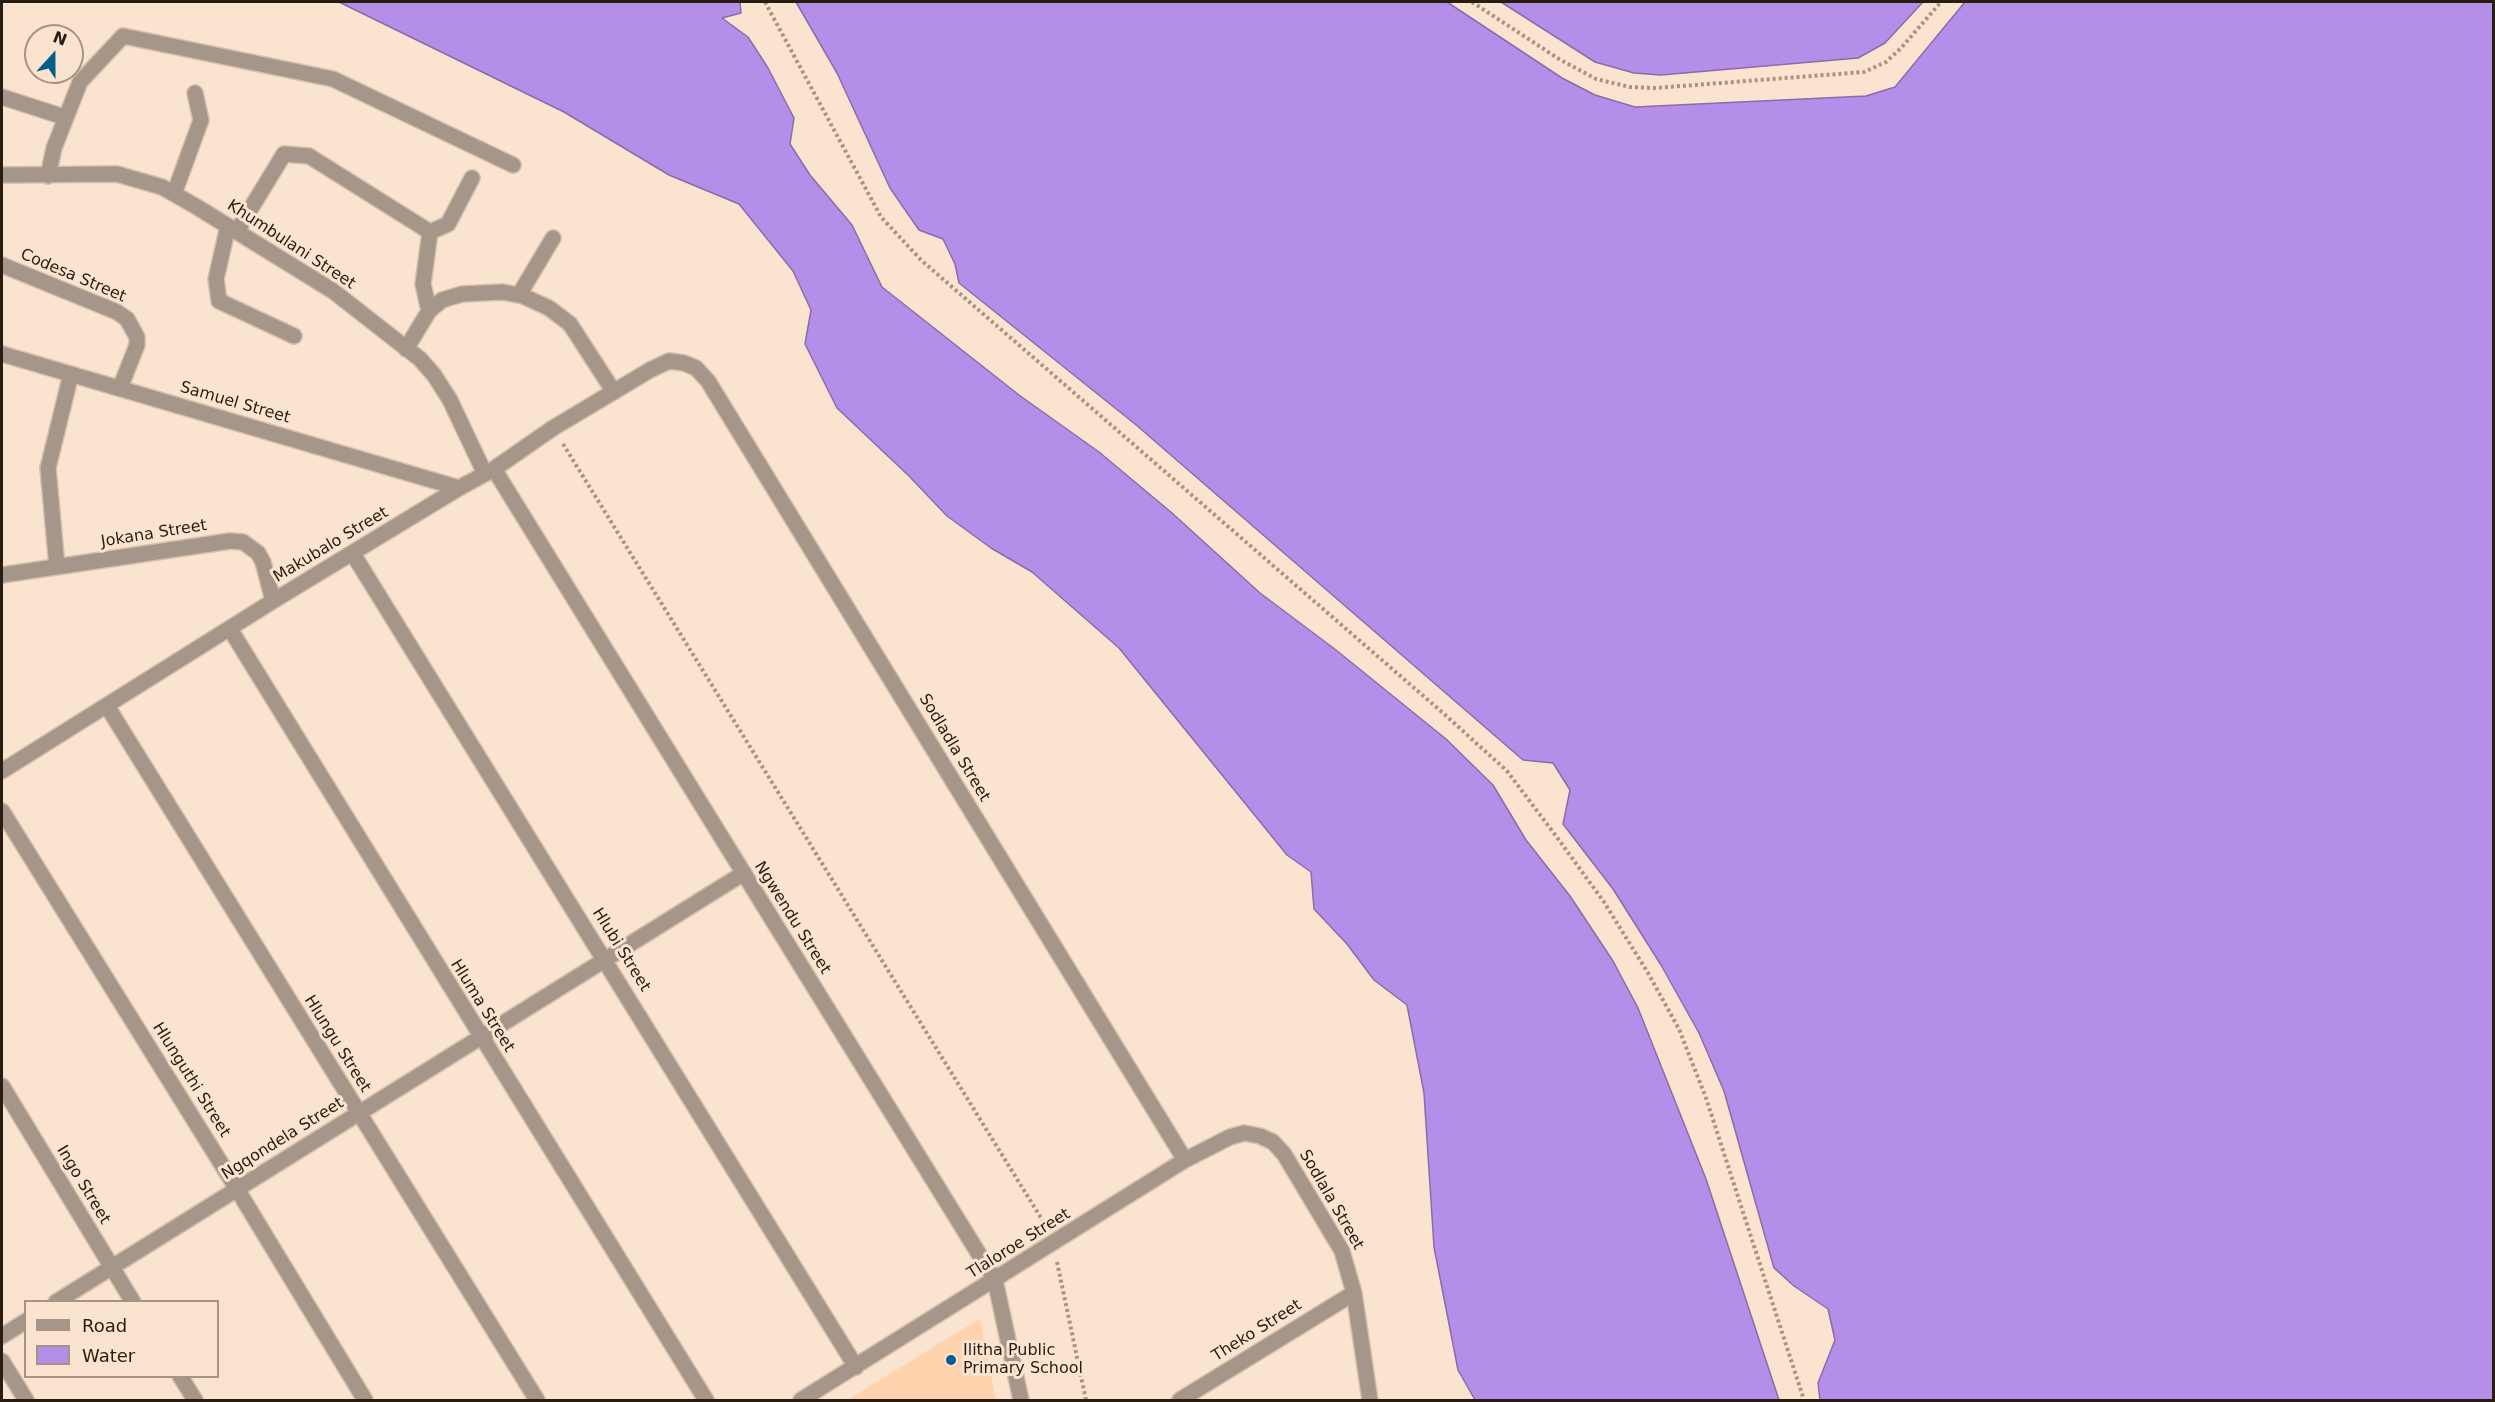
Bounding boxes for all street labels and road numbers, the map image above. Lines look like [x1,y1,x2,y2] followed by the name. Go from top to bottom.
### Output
[223,196,359,294] street label: Khumbulani Street
[17,245,129,307] street label: Codesa Street
[178,378,292,428] street label: Samuel Street
[270,503,392,587] street label: Makubalo Street
[100,516,208,552] street label: Jokana Street
[914,691,994,805] street label: Sodladla Street
[750,858,834,978] street label: Ngwendu Street
[588,905,654,995] street label: Hlubi Street
[446,956,518,1056] street label: Hluma Street
[300,992,374,1096] street label: Hlungu Street
[148,1019,234,1141] street label: Hlunguthi Street
[218,1094,348,1184] street label: Ngqondela Street
[52,1142,114,1228] street label: Ingo Street
[1295,1147,1367,1253] street label: Sodlala Street
[964,1205,1074,1283] street label: Tlaloroe Street
[1209,1296,1305,1366] street label: Theko Street

